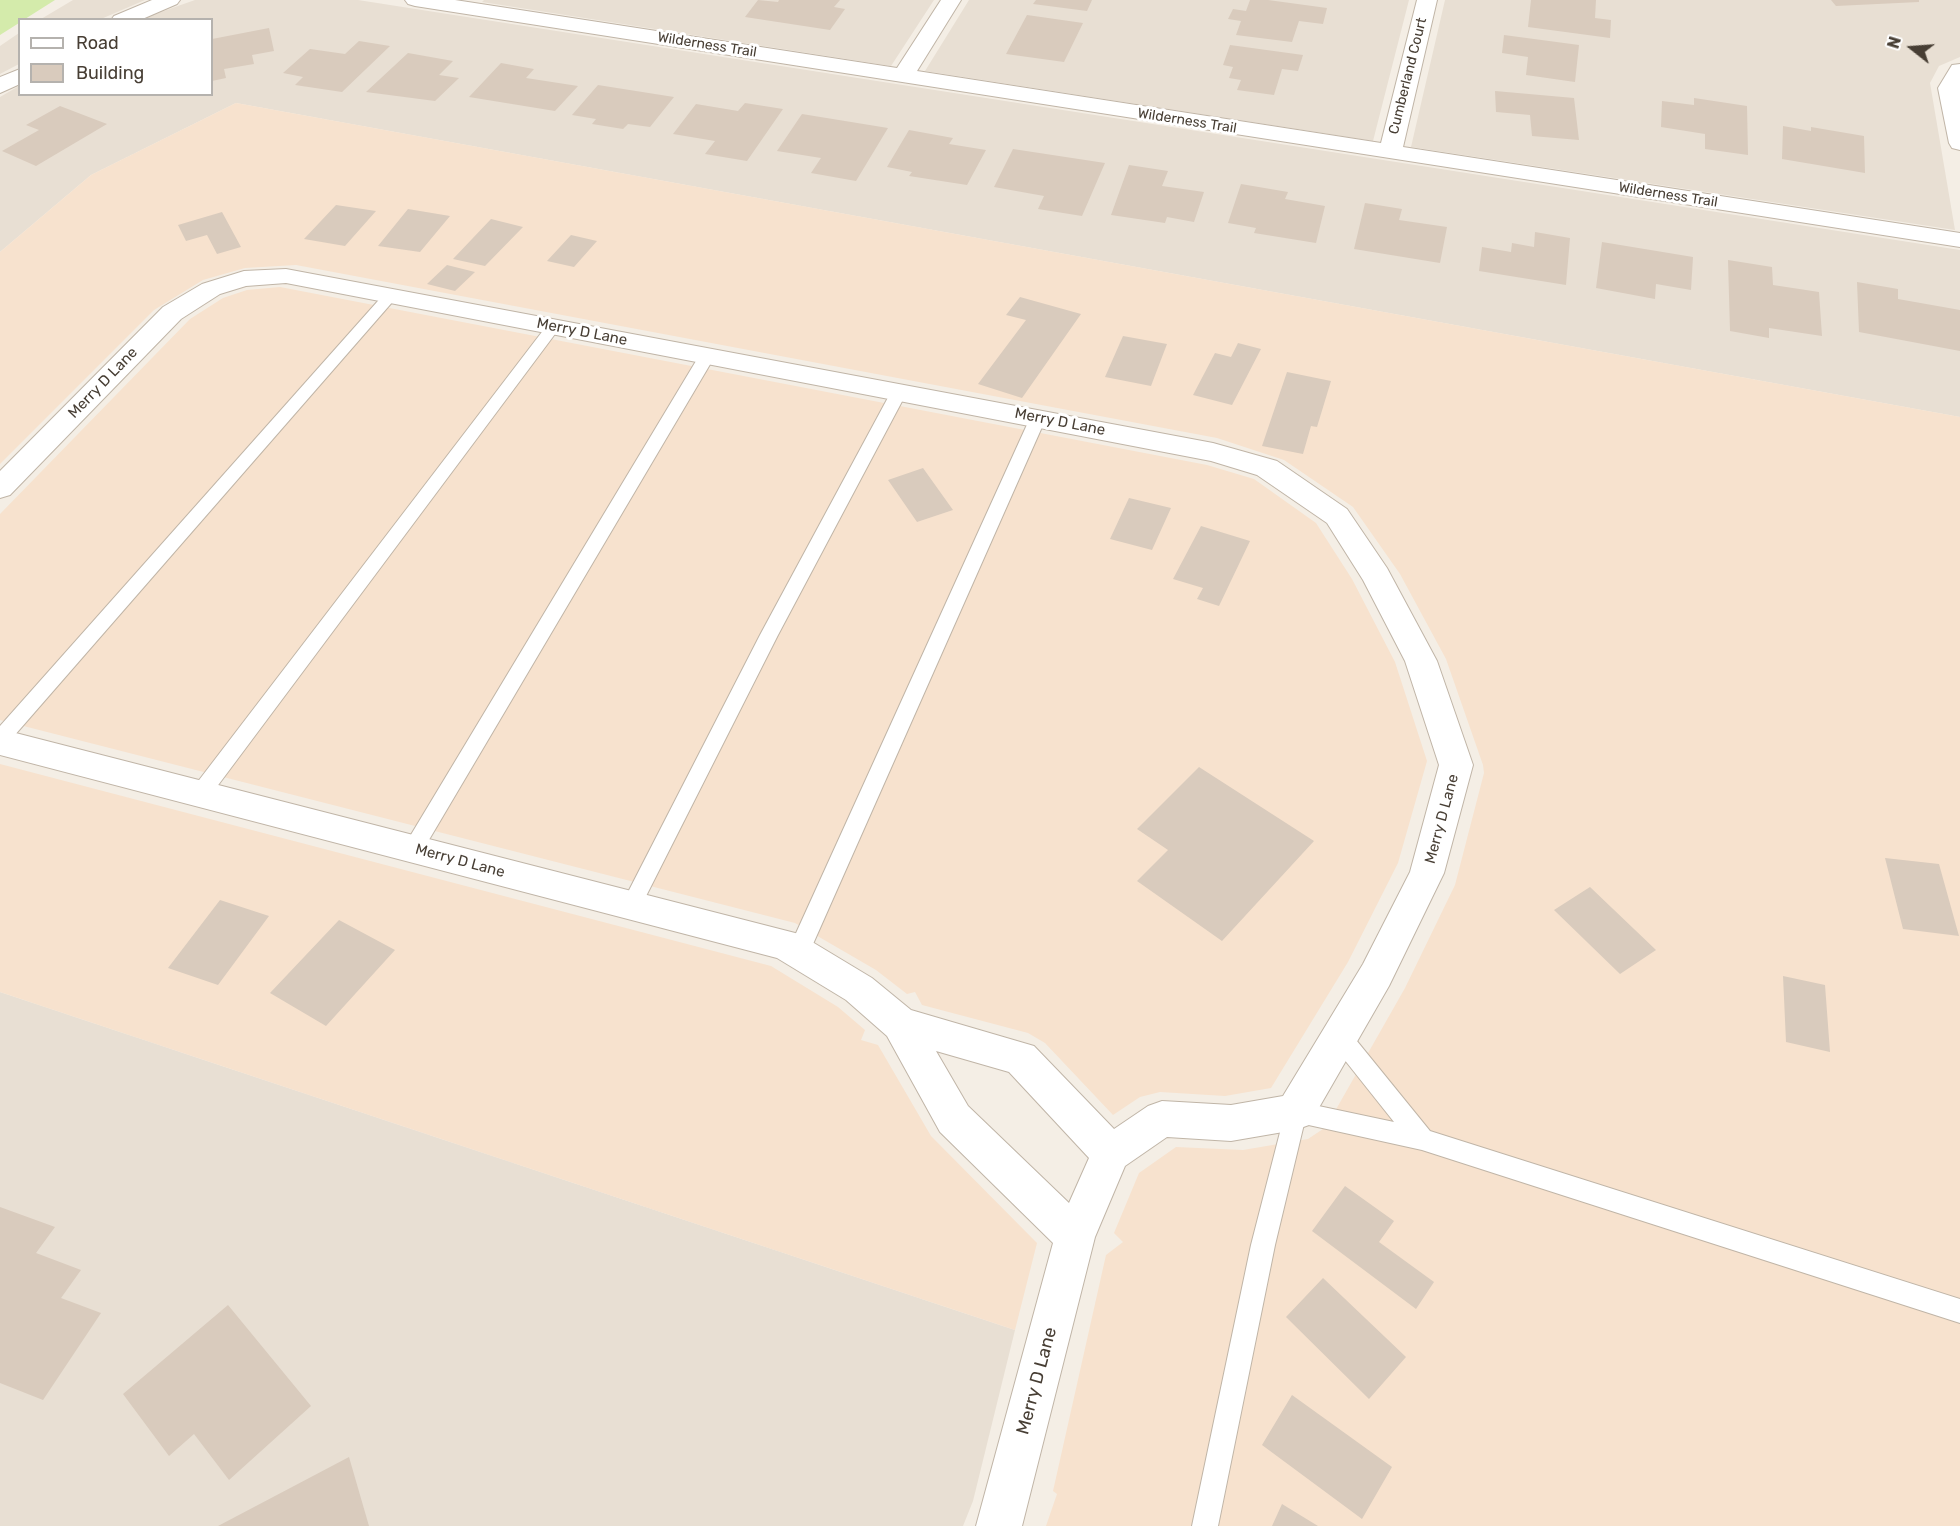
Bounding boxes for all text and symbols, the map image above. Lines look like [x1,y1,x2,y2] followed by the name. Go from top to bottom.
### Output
[1385,16,1431,136] street label: Cumberland Court
[18,18,213,96] legend
[1882,18,1942,78] north arrow
[656,29,758,61] street label: Wilderness Trail
[76,32,119,54] text: Road
[1884,34,1905,51] text: N
[76,62,144,84] text: Building
[1136,105,1238,137] street label: Wilderness Trail
[1617,179,1719,211] street label: Wilderness Trail
[535,314,629,350] street label: Merry D Lane
[65,344,141,422] street label: Merry D Lane
[1013,404,1107,440] street label: Merry D Lane
[1421,772,1463,866] street label: Merry D Lane
[413,840,507,882] street label: Merry D Lane
[1012,1325,1062,1437] street label: Merry D Lane

